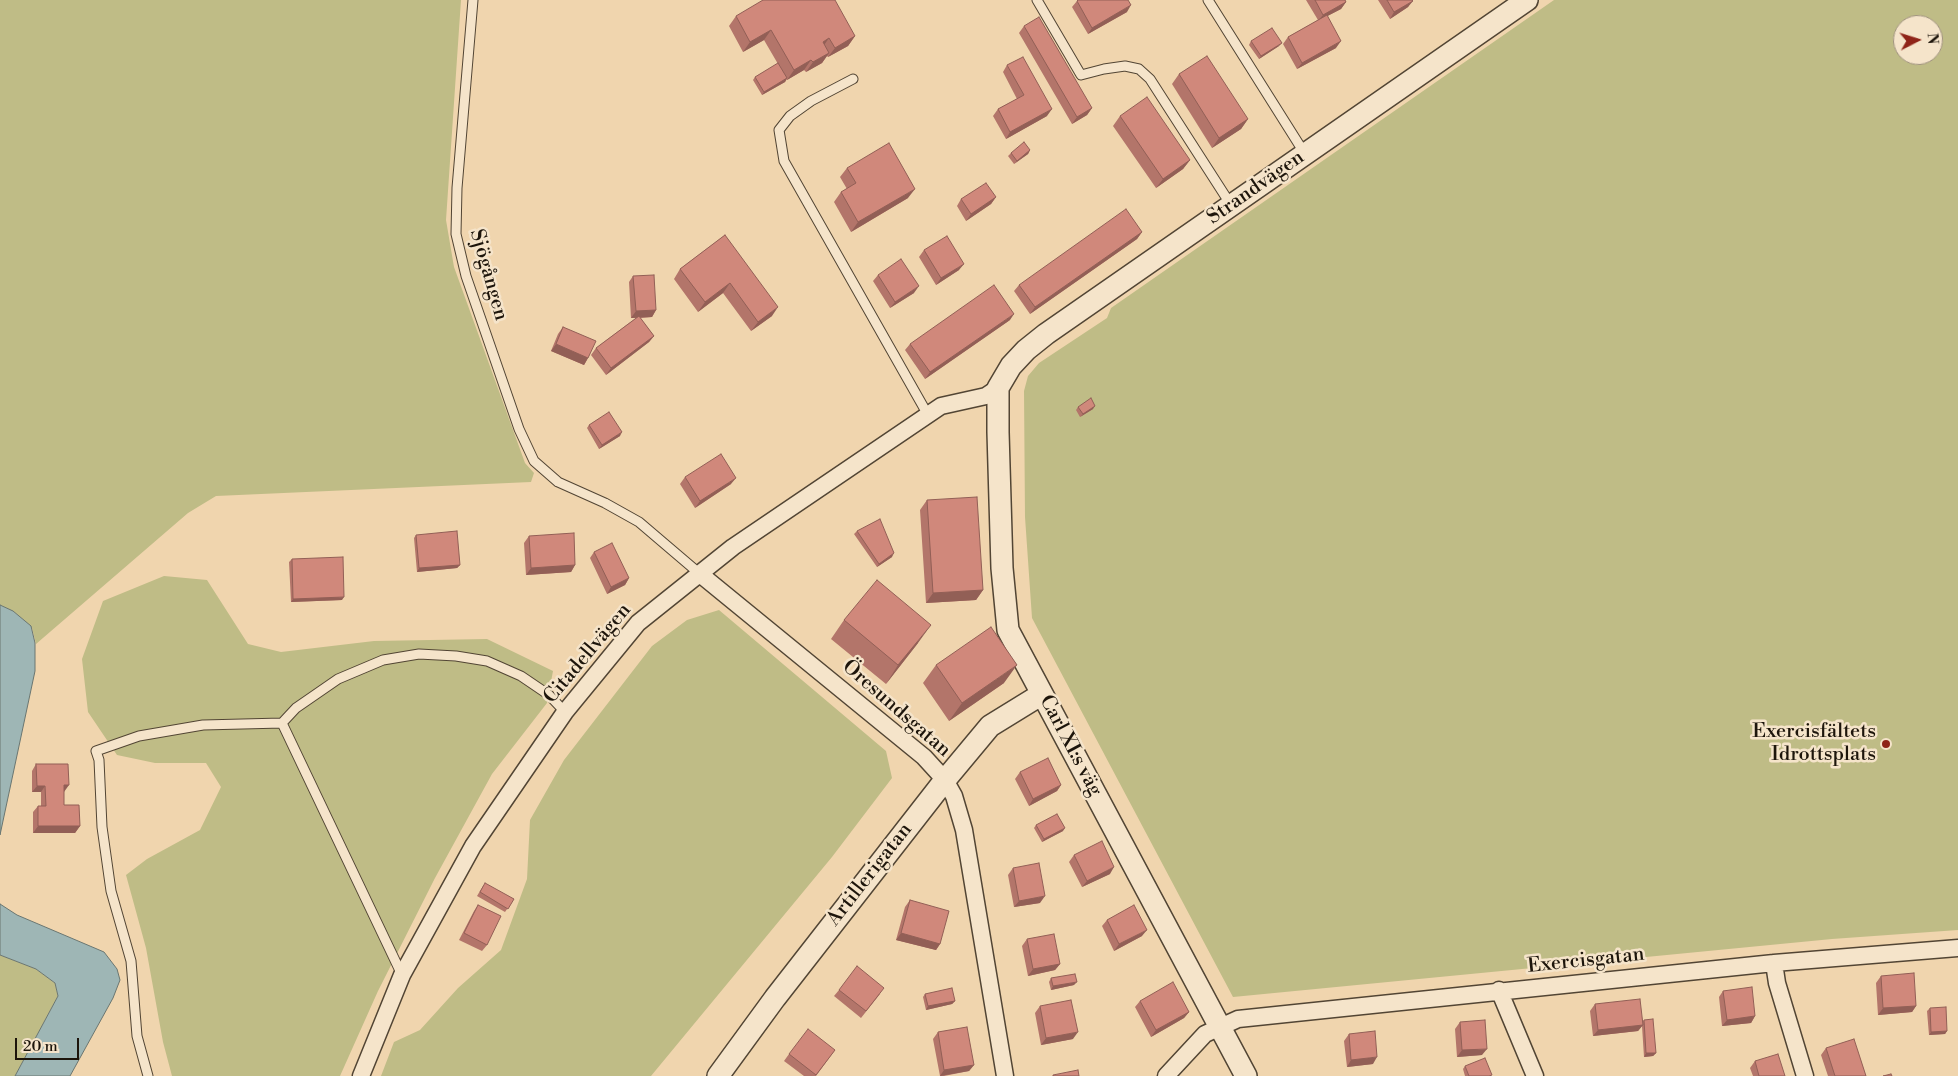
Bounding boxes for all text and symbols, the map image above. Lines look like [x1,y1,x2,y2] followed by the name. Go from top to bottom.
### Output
[1893,15,1943,65] north arrow
[1922,32,1941,45] text: N
[1203,146,1309,230] street label: Strandvägen
[464,227,512,323] street label: Sjögången
[539,599,637,709] street label: Citadellvägen
[837,655,955,763] street label: Öresundsgatan
[1033,691,1107,801] street label: Carl XI:s väg
[1752,720,1876,767] place label: Exercisfältets Idrottsplats
[1880,738,1892,750] marker: Exercisfältets Idrottsplats
[822,819,918,931] street label: Artillerigatan
[1526,943,1646,979] street label: Exercisgatan
[18,1028,81,1060] scale bar
[23,1037,58,1056] text: 20 m

